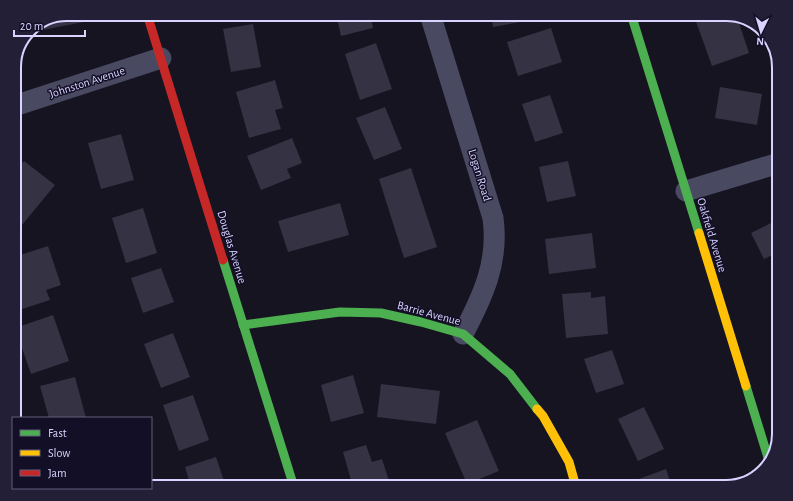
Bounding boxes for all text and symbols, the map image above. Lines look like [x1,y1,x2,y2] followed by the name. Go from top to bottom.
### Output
[14,12,85,38] scale bar
[741,12,781,52] north arrow
[20,20,43,32] text: 20 m
[756,36,764,47] text: N
[48,64,126,100] street label: Johnston Avenue
[466,147,494,203] street label: Logan Road
[695,196,729,274] street label: Oakfield Avenue
[215,209,249,285] street label: Douglas Avenue
[396,299,462,327] street label: Barrie Avenue
[12,417,152,489] legend
[48,427,67,439] text: Fast
[48,447,70,459] text: Slow
[48,467,67,479] text: Jam

